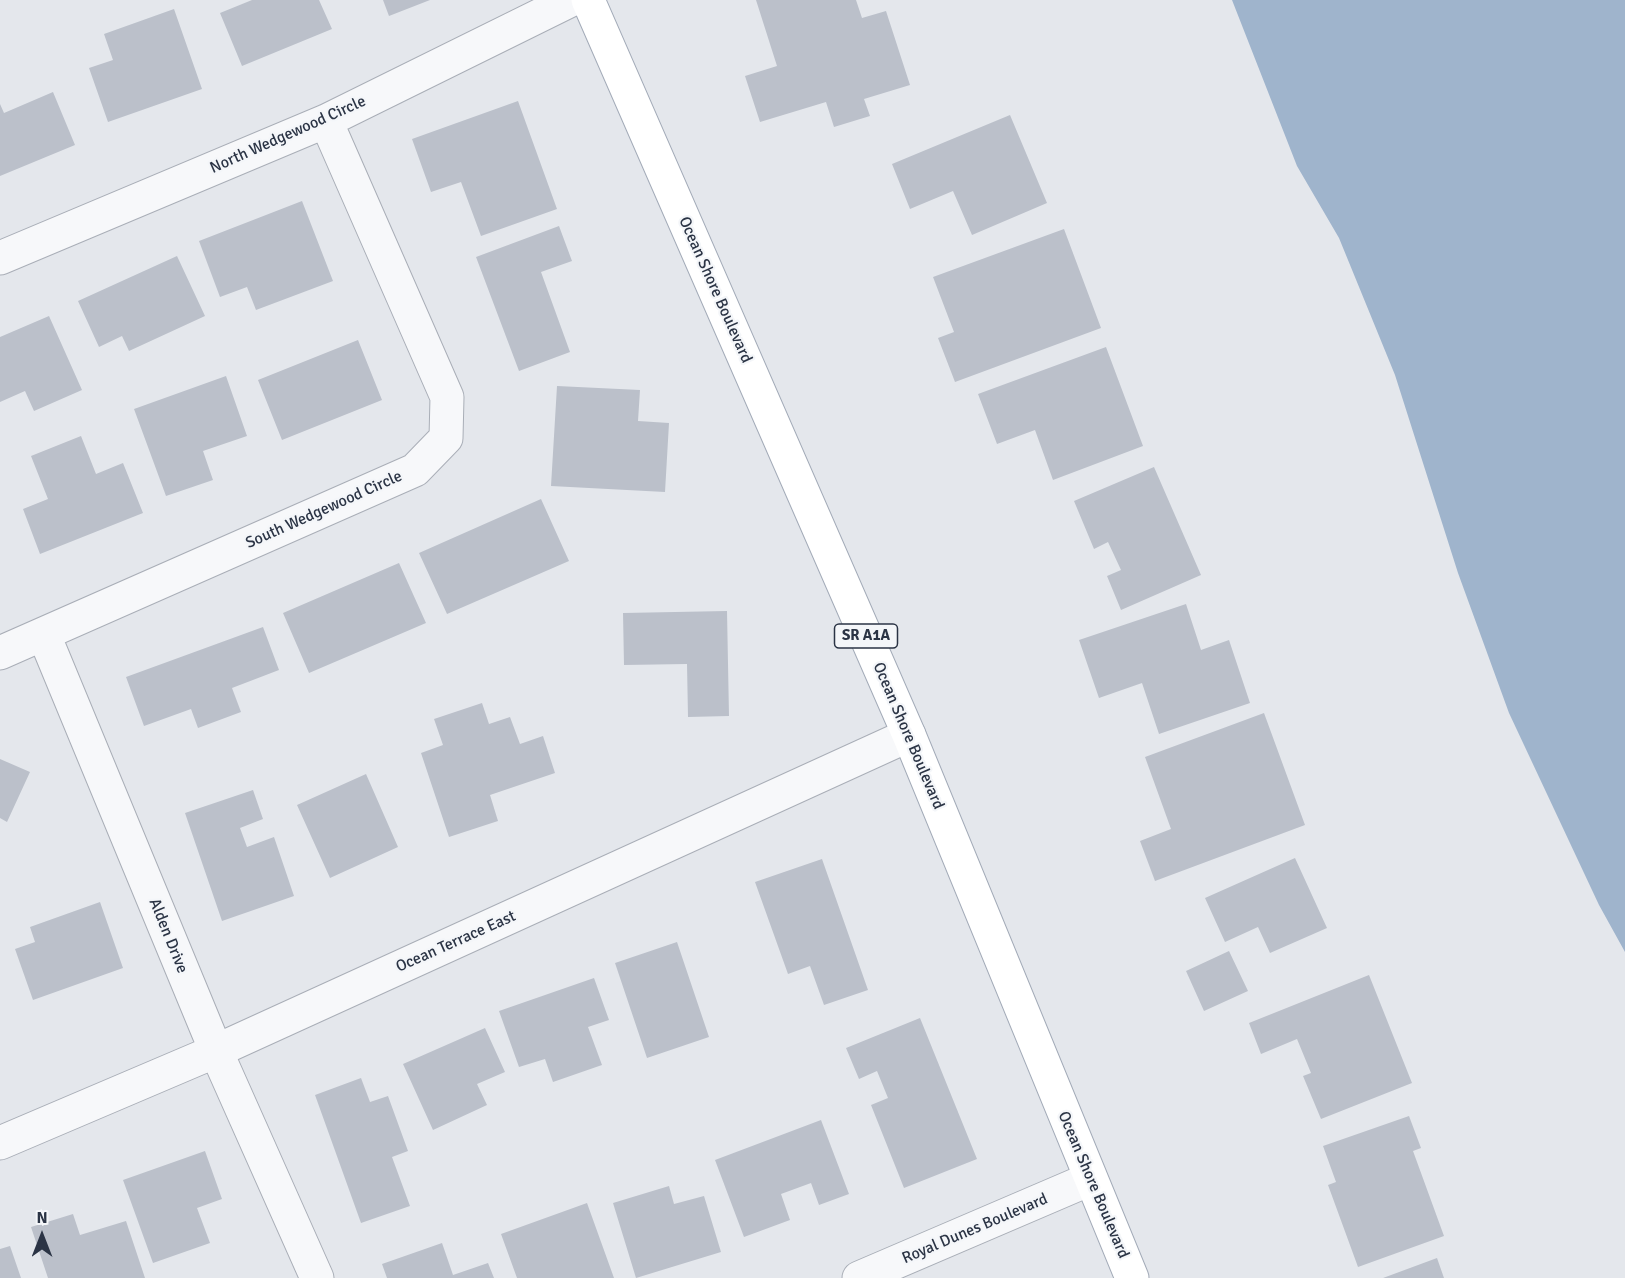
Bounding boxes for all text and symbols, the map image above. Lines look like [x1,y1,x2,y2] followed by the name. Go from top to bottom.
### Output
[207,92,369,178] street label: North Wedgewood Circle
[674,214,756,366] street label: Ocean Shore Boulevard
[243,467,405,553] street label: South Wedgewood Circle
[834,624,898,648] road number: SR A1A
[868,659,948,813] street label: Ocean Shore Boulevard
[144,896,192,976] street label: Alden Drive
[393,907,519,977] street label: Ocean Terrace East
[1053,1108,1133,1262] street label: Ocean Shore Boulevard
[899,1190,1051,1268] street label: Royal Dunes Boulevard
[12,1206,72,1266] north arrow
[36,1208,48,1228] text: N

